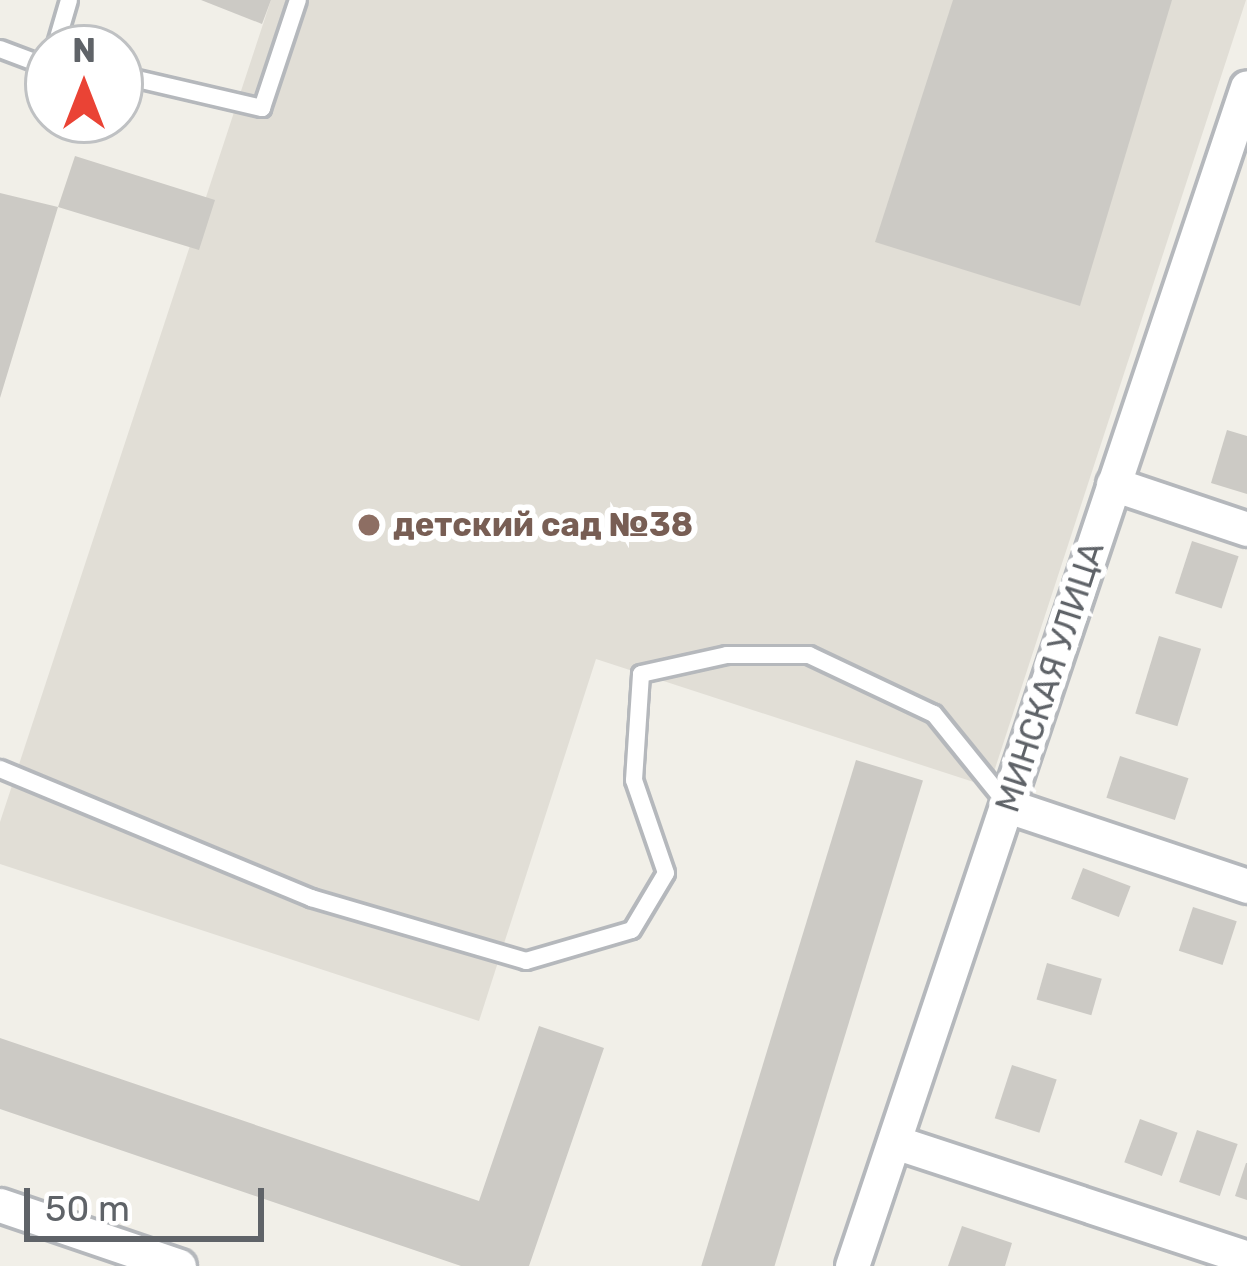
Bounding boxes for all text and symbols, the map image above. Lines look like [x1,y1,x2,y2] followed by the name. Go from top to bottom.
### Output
[24,24,144,144] north arrow
[72,31,96,70] text: N
[393,505,693,545] place label: детский сад №38
[356,512,382,538] marker: детский сад №38
[988,537,1112,817] street label: МИНСКАЯ УЛИЦА
[30,1164,270,1238] scale bar
[45,1187,130,1230] text: 50 m

